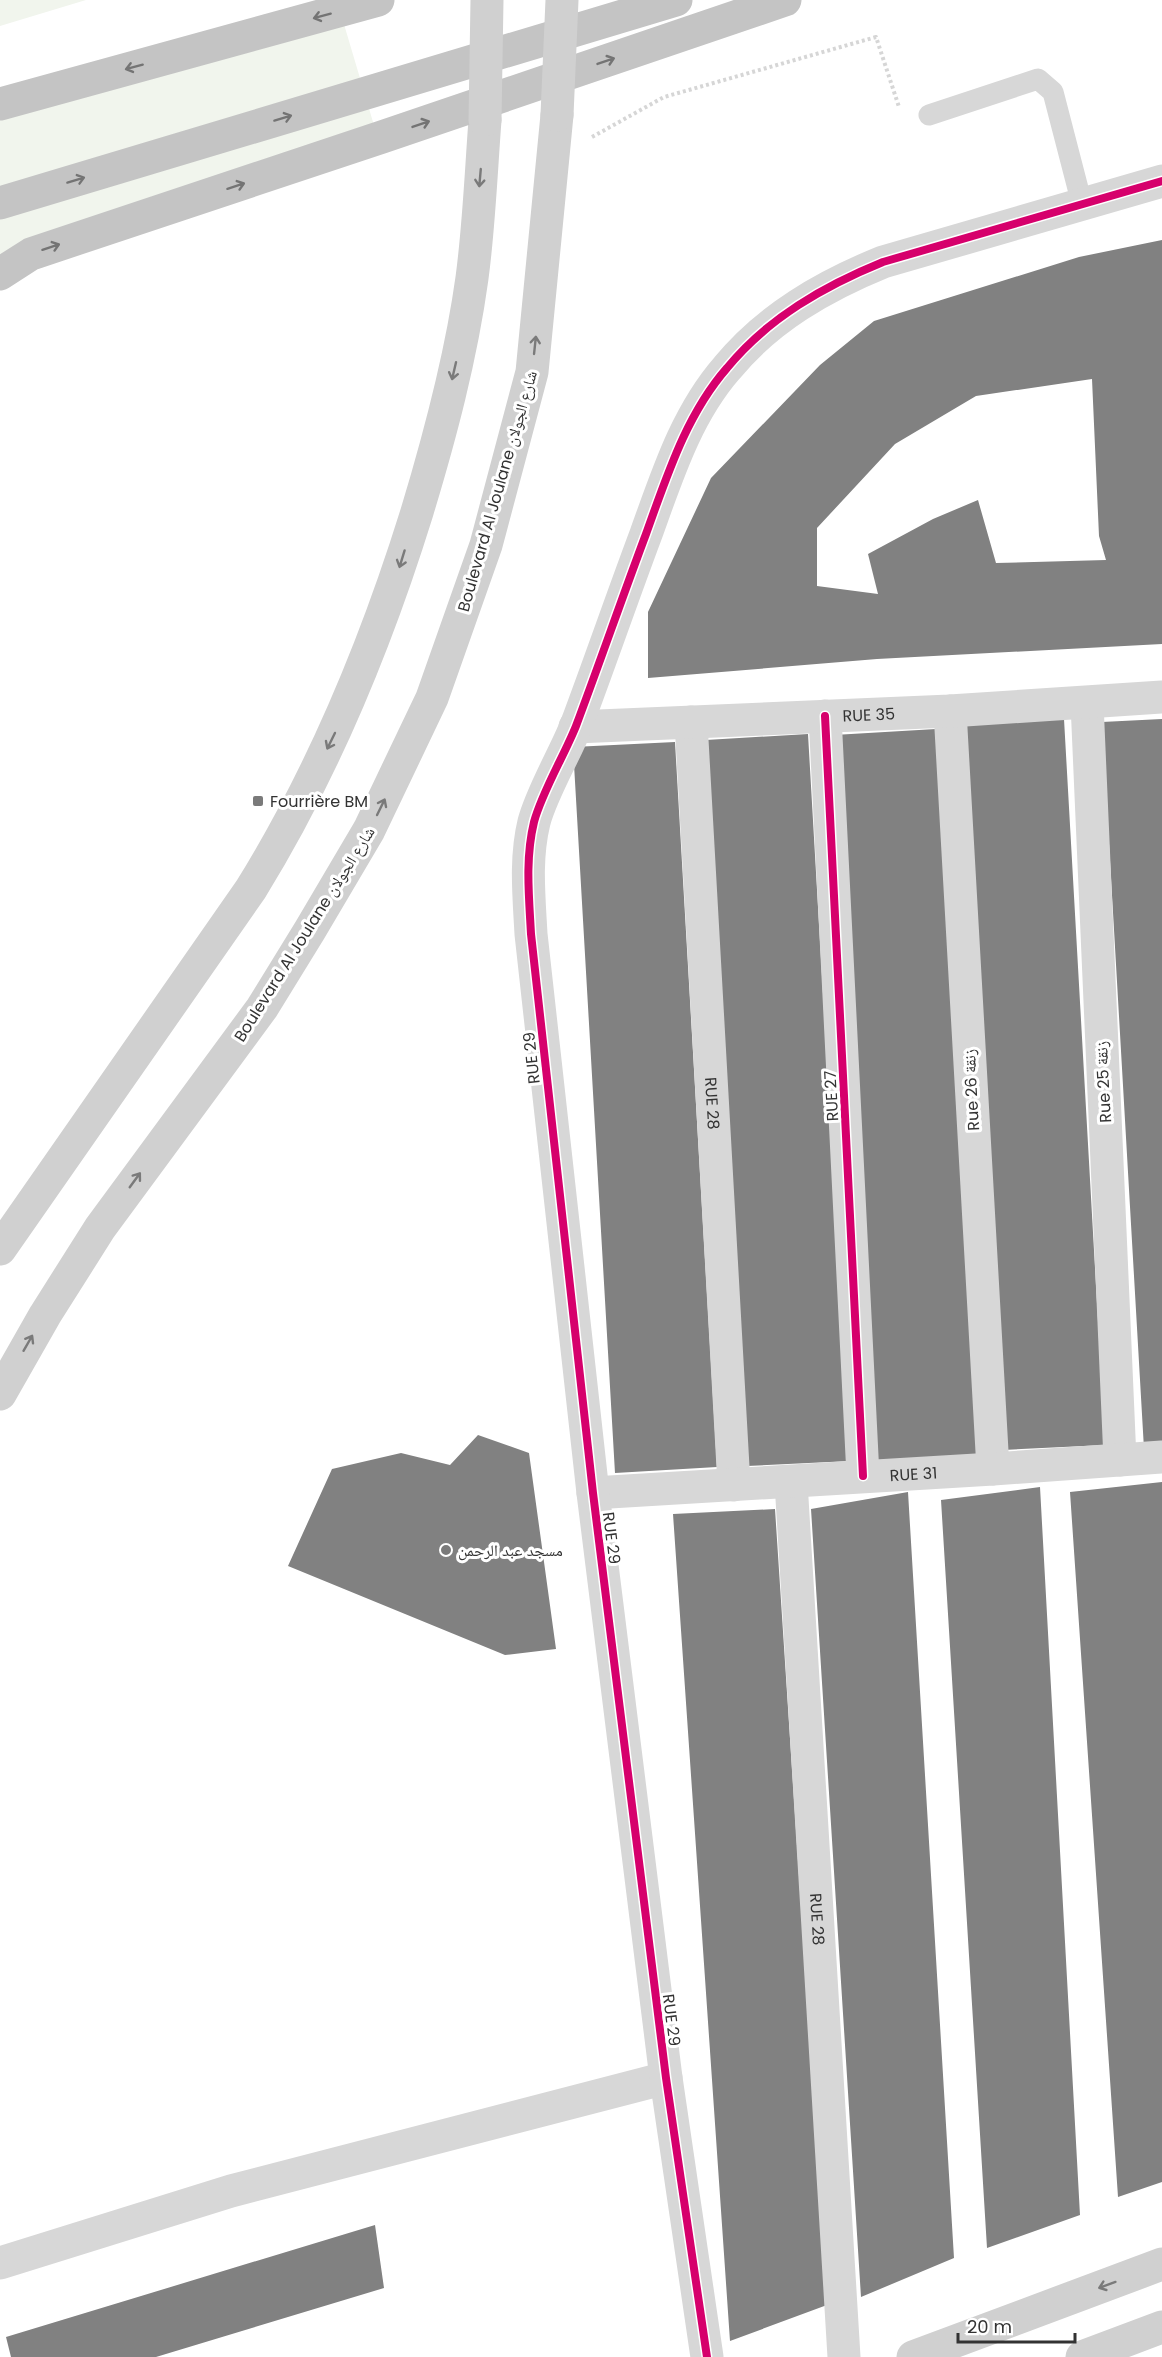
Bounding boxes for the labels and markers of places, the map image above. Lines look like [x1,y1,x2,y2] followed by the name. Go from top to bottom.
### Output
[270,790,368,813] place label: Fourrière BM
[251,794,265,808] marker: Fourrière BM
[458,1539,563,1562] place label: مسجد عبد الرحمن
[439,1543,453,1557] marker: مسجد عبد الرحمن

